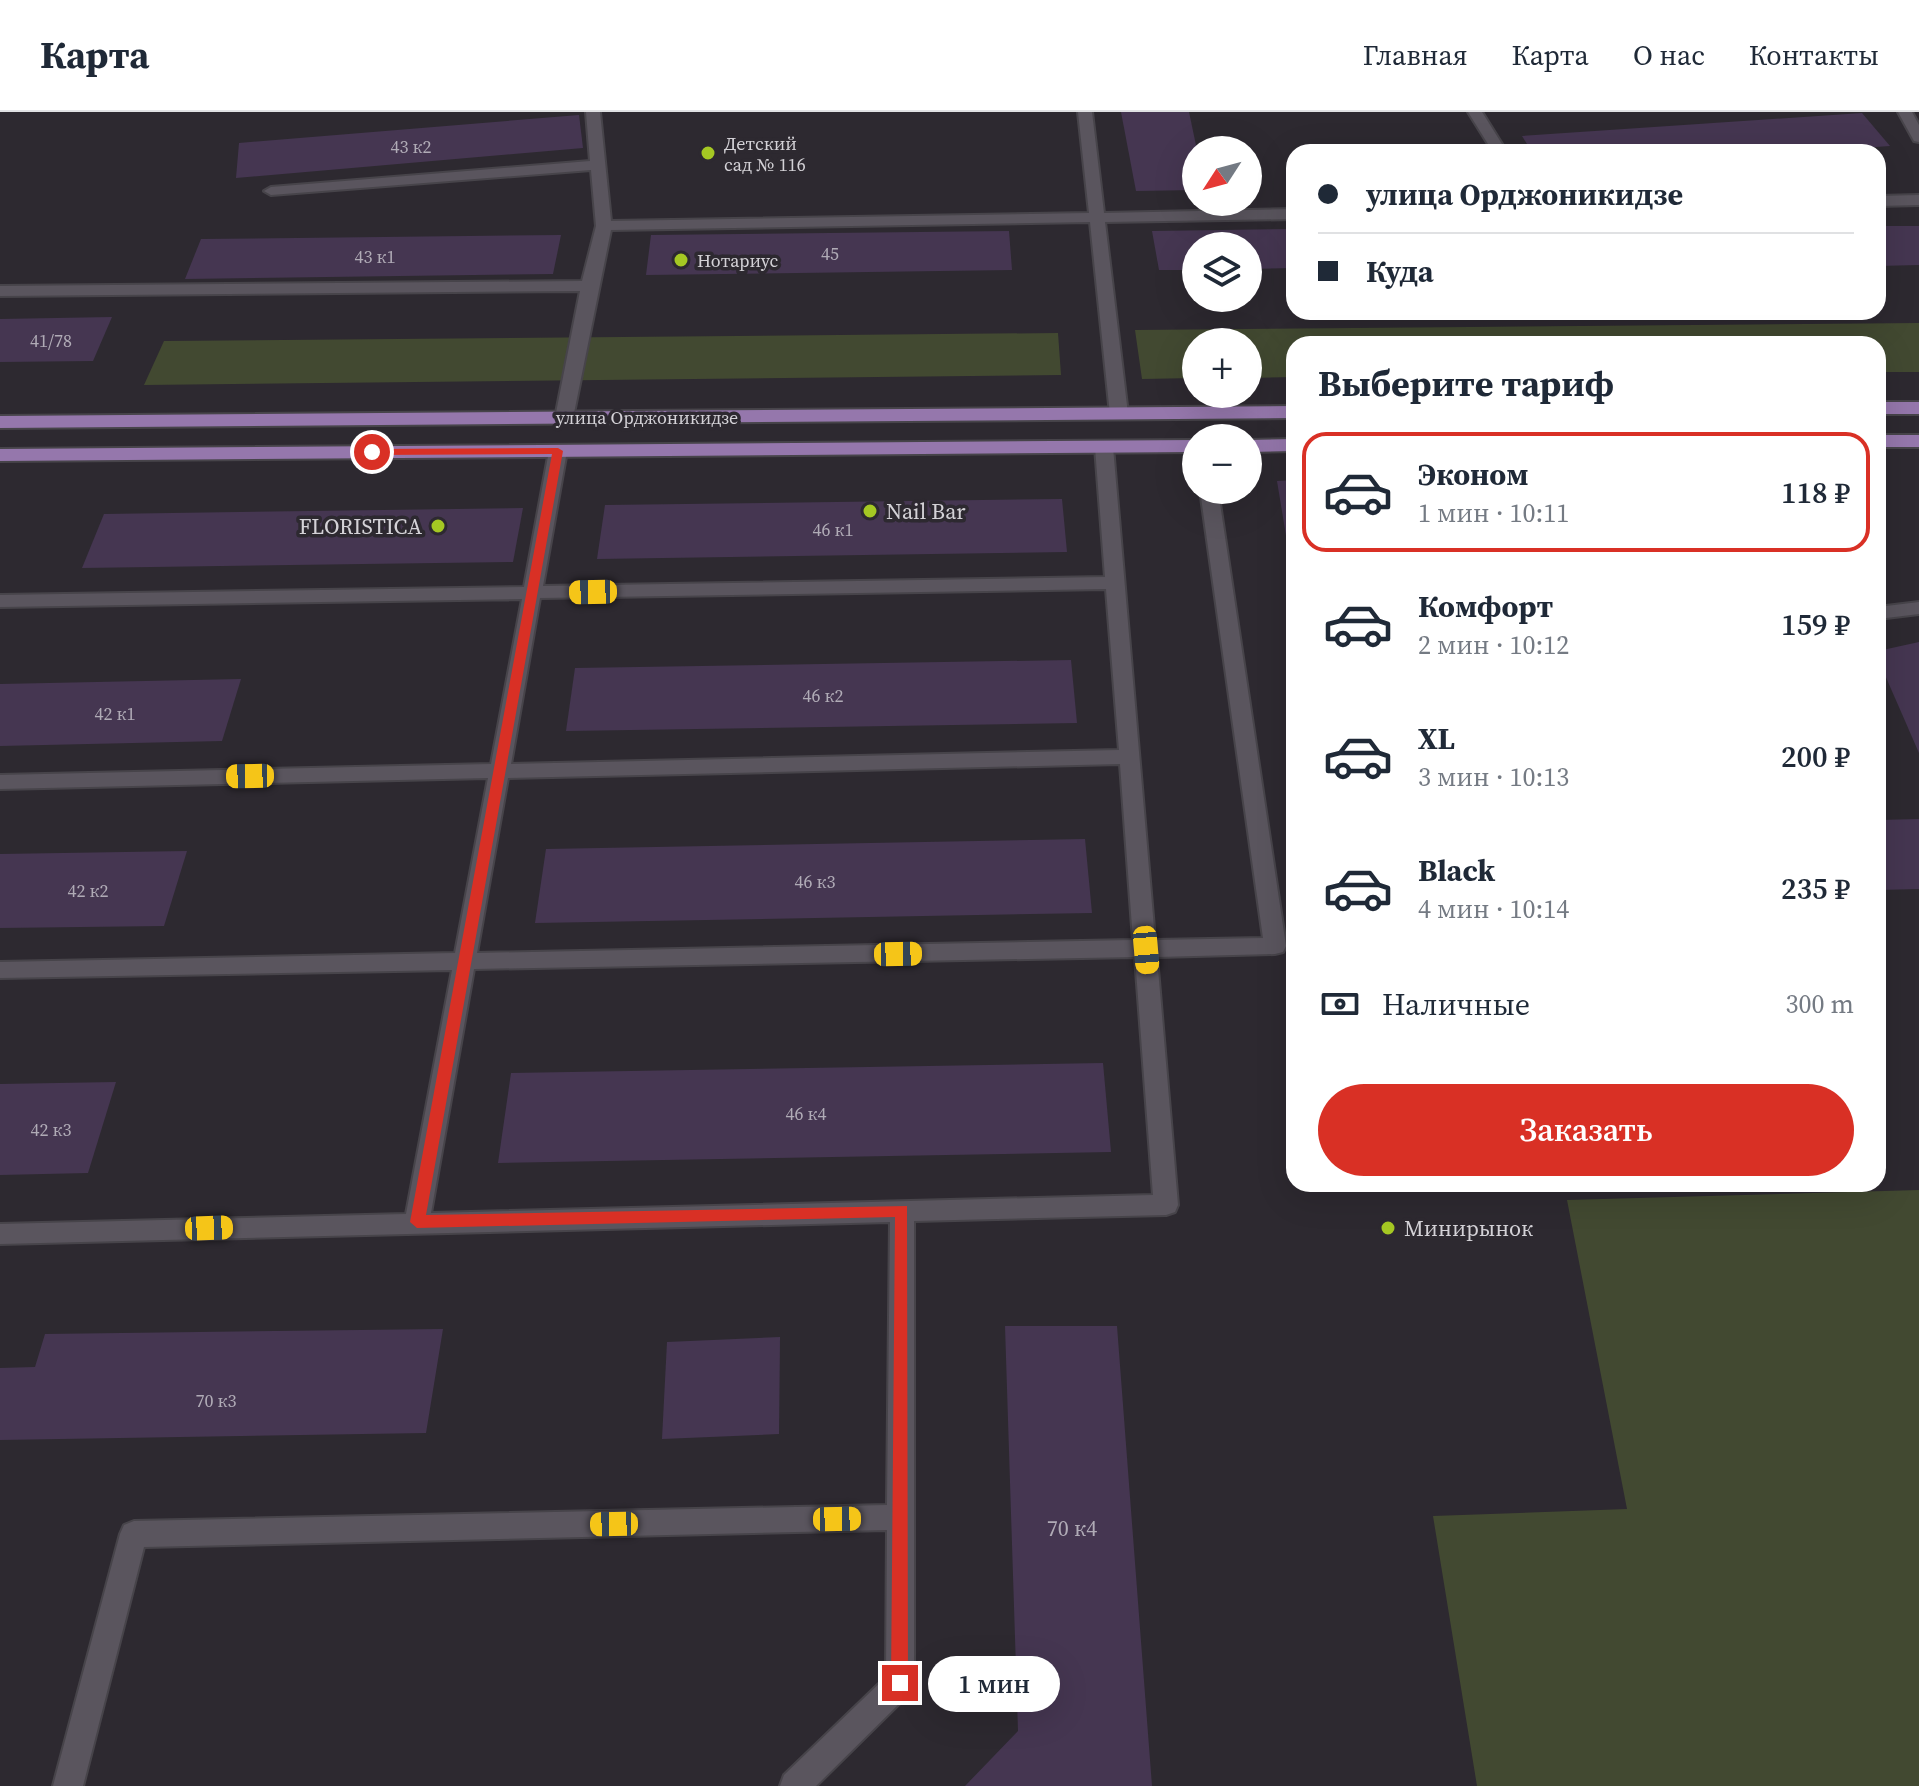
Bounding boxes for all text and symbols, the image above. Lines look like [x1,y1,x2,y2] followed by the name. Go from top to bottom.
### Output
[40,29,149,81] text: Карта
[1363,36,1468,74] text: Главная
[1512,36,1589,74] text: Карта
[1633,36,1705,74] text: О нас
[1749,36,1879,74] text: Контакты
[724,131,806,177] place label: Детский сад № 116
[390,134,432,159] house number: 43 к2
[1182,136,1262,216] north arrow
[1182,136,1262,504] map controls
[699,144,717,162] marker: Детский сад № 116
[1366,174,1683,215] text: улица Орджоникидзе
[1182,232,1262,312] button: layers
[821,241,839,266] house number: 45
[354,244,396,269] house number: 43 к1
[697,248,779,273] place label: Нотариус
[672,251,690,269] marker: Нотариус
[1366,251,1434,292] text: Куда
[30,328,72,353] house number: 41/78
[1182,328,1262,408] button: +
[1318,359,1614,408] text: Выберите тариф
[556,405,738,430] street label: улица Орджоникидзе
[1182,424,1262,504] button: −
[354,434,390,470] route start
[1418,454,1529,495] text: Эконом
[1322,456,1394,528] icon: car
[1781,472,1850,513] text: 118 ₽
[1418,495,1569,531] text: 1 мин · 10:11
[886,496,966,526] place label: Nail Bar
[861,502,879,520] marker: Nail Bar
[299,511,422,541] place label: FLORISTICA
[429,517,447,535] marker: FLORISTICA
[812,517,854,542] house number: 46 к1
[569,580,617,604] car
[1418,586,1553,627] text: Комфорт
[1322,588,1394,660] icon: car
[1781,604,1850,645] text: 159 ₽
[1418,627,1569,663] text: 2 мин · 10:12
[802,683,844,708] house number: 46 к2
[94,701,136,726] house number: 42 к1
[1418,718,1455,759] text: XL
[1322,720,1394,792] icon: car
[1781,736,1850,777] text: 200 ₽
[1418,759,1569,795] text: 3 мин · 10:13
[226,764,274,788] car
[1418,850,1495,891] text: Black
[1322,852,1394,924] icon: car
[1781,868,1850,909] text: 235 ₽
[794,869,836,894] house number: 46 к3
[67,878,109,903] house number: 42 к2
[1418,891,1569,927] text: 4 мин · 10:14
[1132,925,1160,975] car
[874,942,922,966] car
[1318,982,1362,1026] icon: cash
[1382,984,1530,1025] text: Наличные
[1786,986,1854,1022] text: 300 m
[1318,1084,1854,1176] button: Заказать
[785,1101,827,1126] house number: 46 к4
[30,1117,72,1142] house number: 42 к3
[1404,1213,1533,1243] place label: Минирынок
[185,1215,233,1241] car
[1379,1219,1397,1237] marker: Минирынок
[195,1388,237,1413] house number: 70 к3
[813,1507,861,1531] car
[590,1512,638,1536] car
[1047,1513,1097,1543] house number: 70 к4
[928,1655,1060,1711] callout: 1 мин
[882,1665,918,1701] route end
[958,1666,1030,1702] text: 1 мин

